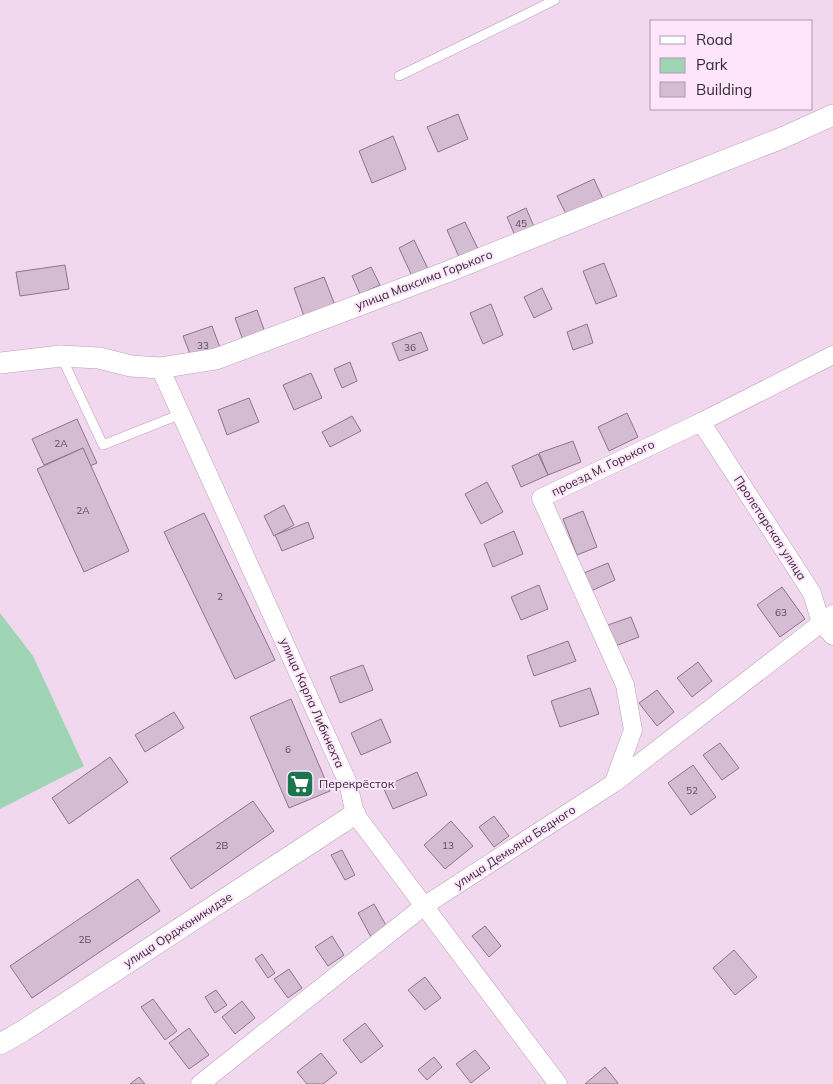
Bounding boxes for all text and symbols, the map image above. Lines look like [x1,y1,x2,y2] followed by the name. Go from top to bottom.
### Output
[650,20,813,110] legend
[696,30,733,49] text: Road
[696,55,728,74] text: Park
[696,80,752,99] text: Building
[515,217,527,230] house number: 45
[353,246,495,313] street label: улица Максима Горького
[197,339,209,352] house number: 33
[404,341,416,354] house number: 36
[549,436,657,499] street label: проезд М. Горького
[54,437,68,450] house number: 2А
[731,473,810,583] street label: Пролетарская улица
[76,504,90,517] house number: 2А
[217,590,223,603] house number: 2
[775,606,787,619] house number: 63
[277,635,348,770] street label: улица Карла Либкнехта
[285,743,291,756] house number: 6
[285,769,315,799] supermarket icon: Перекрёсток
[319,776,395,791] place label: Перекрёсток
[686,784,698,797] house number: 52
[451,802,578,892] street label: улица Демьяна Бедного
[216,839,229,852] house number: 2В
[442,839,454,852] house number: 13
[121,889,235,970] street label: улица Орджоникидзе
[79,933,92,946] house number: 2Б

